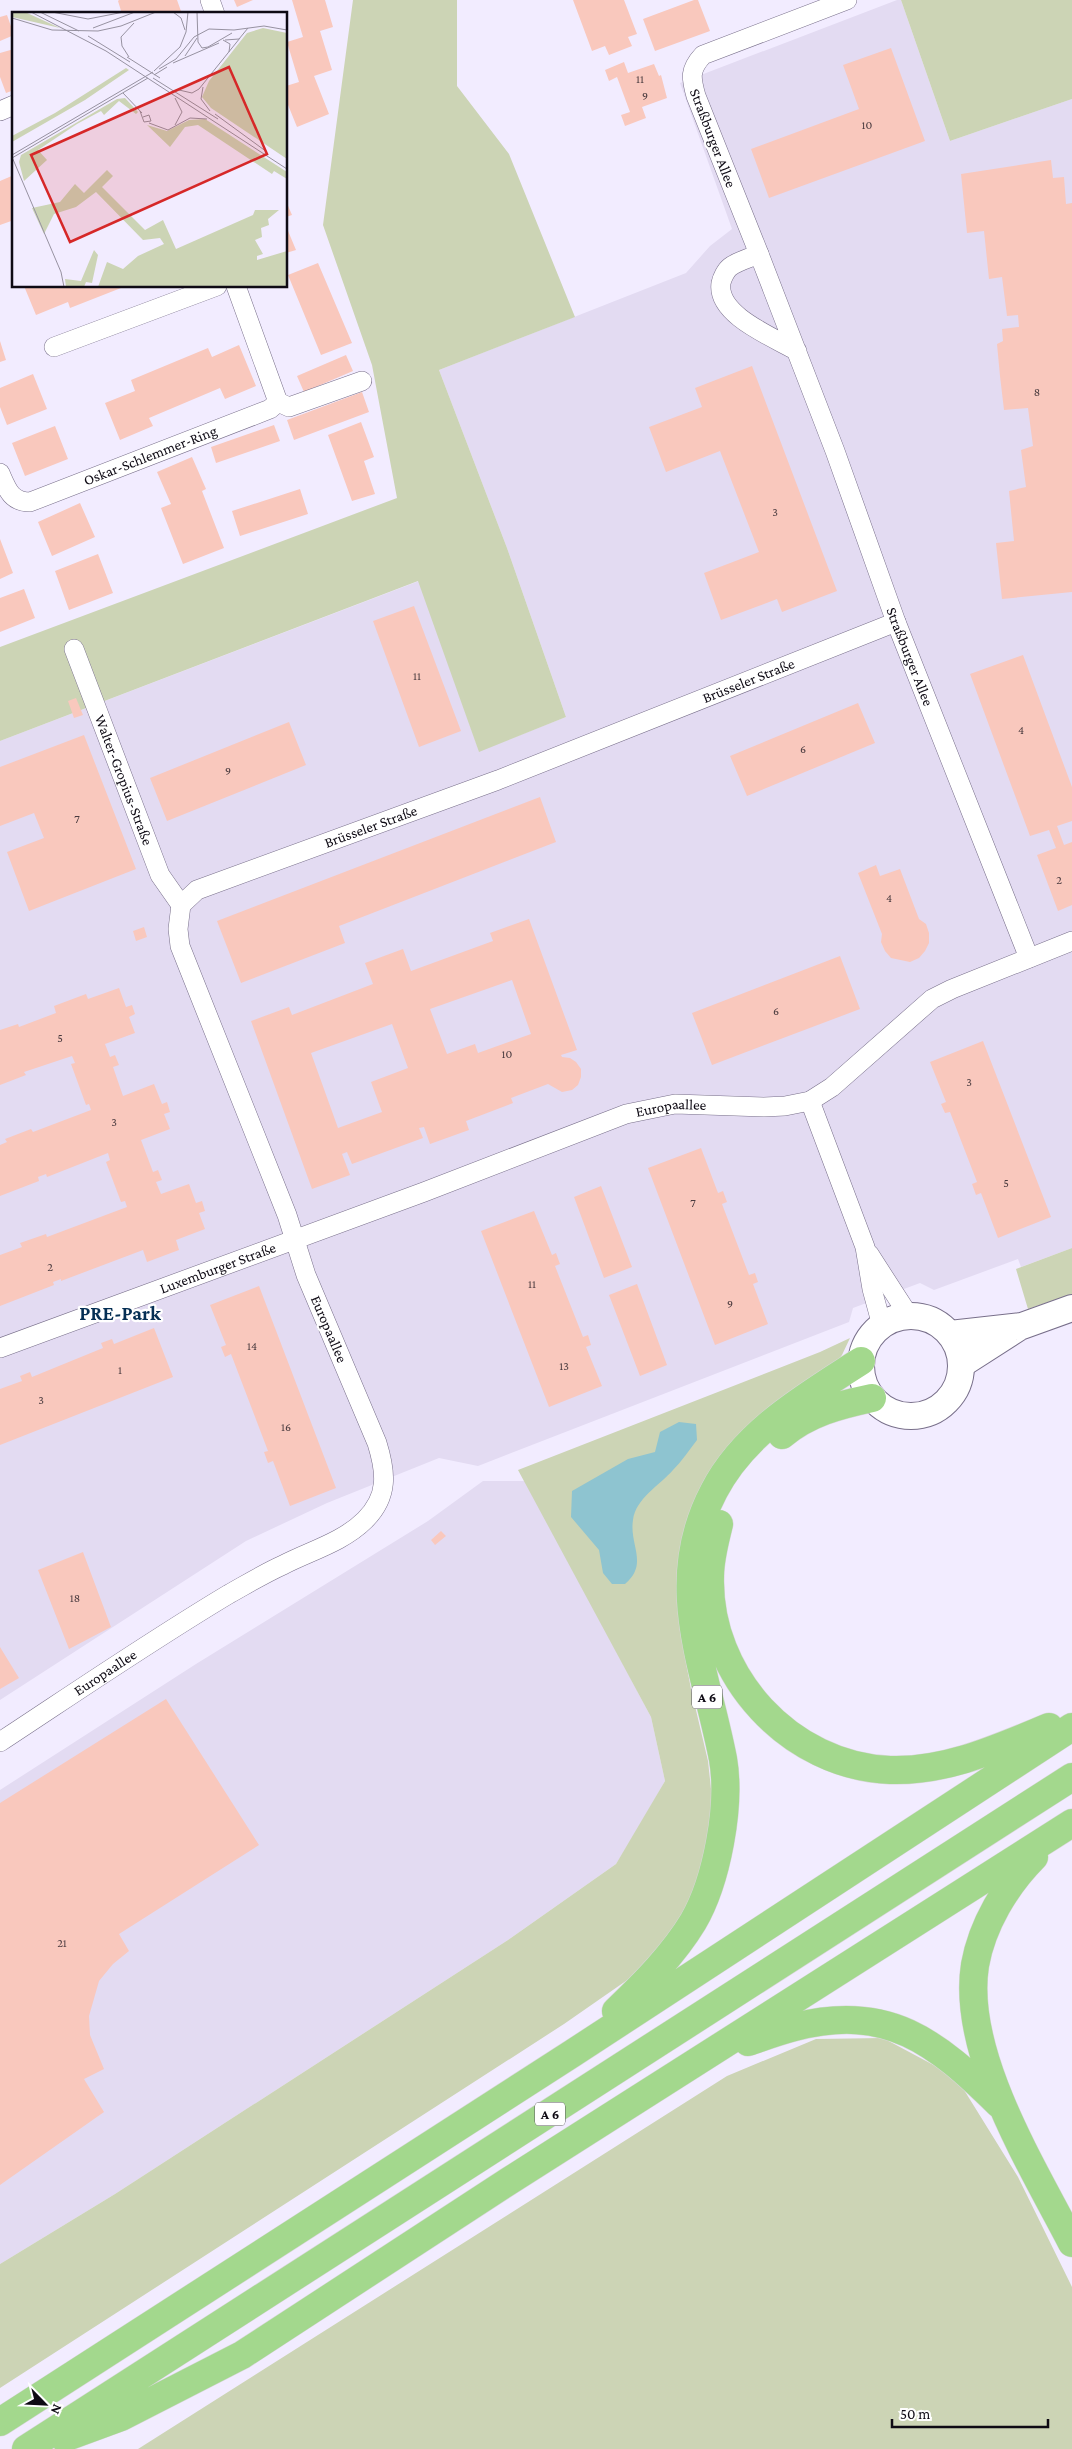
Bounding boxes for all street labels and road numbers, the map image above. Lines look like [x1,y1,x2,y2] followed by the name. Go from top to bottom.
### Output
[686,86,739,190] street label: Straßburger Allee
[81,422,220,488] street label: Oskar-Schlemmer-Ring
[883,605,937,709] street label: Straßburger Allee
[700,655,797,706] street label: Brüsseler Straße
[92,712,156,848] street label: Walter-Gropius-Straße
[322,802,420,851] street label: Brüsseler Straße
[634,1095,707,1120] street label: Europaallee
[158,1239,278,1297] street label: Luxemburger Straße
[307,1293,350,1366] street label: Europaallee
[71,1646,140,1699] street label: Europaallee
[692,1685,722,1708] road number: A 6
[535,2102,565,2126] road number: A 6

